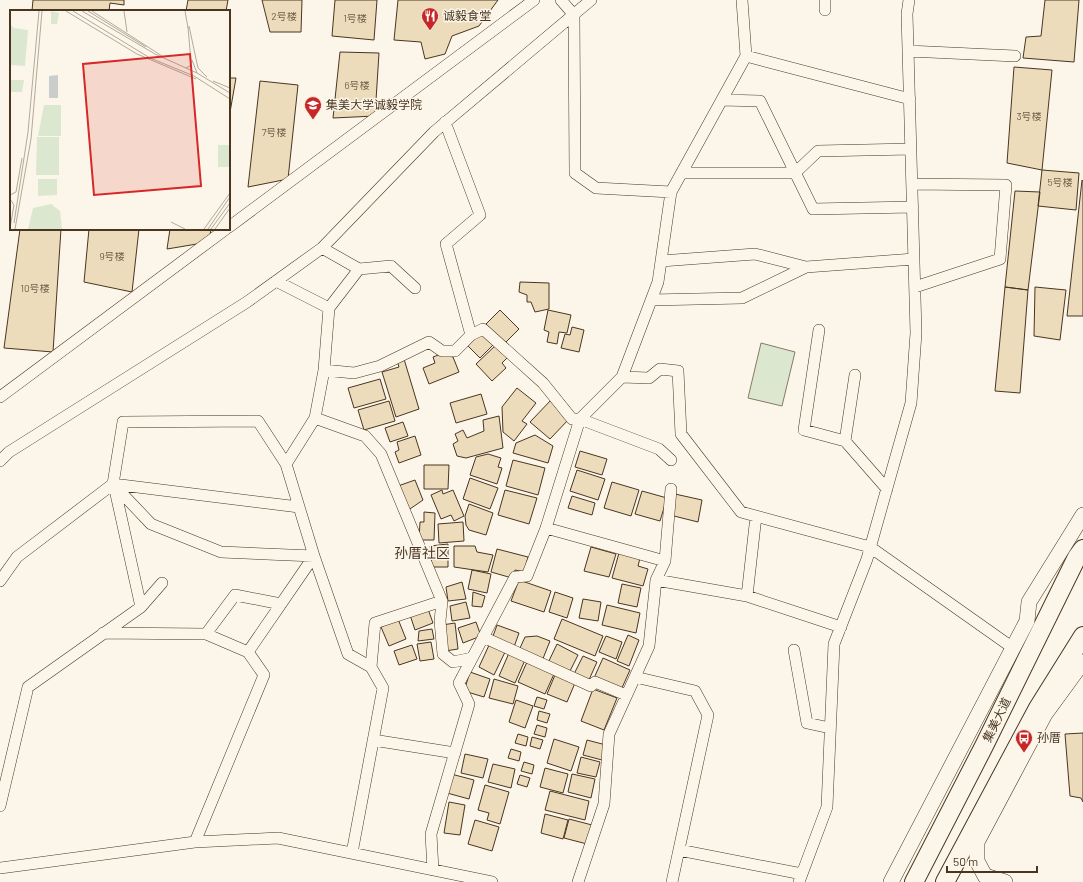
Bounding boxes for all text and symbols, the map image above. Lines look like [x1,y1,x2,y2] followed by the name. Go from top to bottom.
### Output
[420,6,440,31] restaurant icon: 诚毅食堂
[443,8,491,22] place label: 诚毅食堂
[10,10,230,230] inset map
[271,10,297,22] house number: 2号楼
[343,12,367,24] house number: 1号楼
[344,79,370,91] house number: 6号楼
[303,95,323,120] school or university icon: 集美大学诚毅学院
[326,97,422,111] place label: 集美大学诚毅学院
[1016,110,1042,122] house number: 3号楼
[262,126,286,138] house number: 7号楼
[1047,176,1073,188] house number: 5号楼
[99,250,125,262] house number: 9号楼
[20,282,50,294] house number: 10号楼
[394,544,450,561] district label: 孙厝社区
[979,695,1013,744] street label: 集美大道
[1014,728,1034,753] bus stop icon: 孙厝
[1037,730,1061,744] place label: 孙厝
[947,848,1037,874] scale bar
[953,854,978,868] text: 50 m

